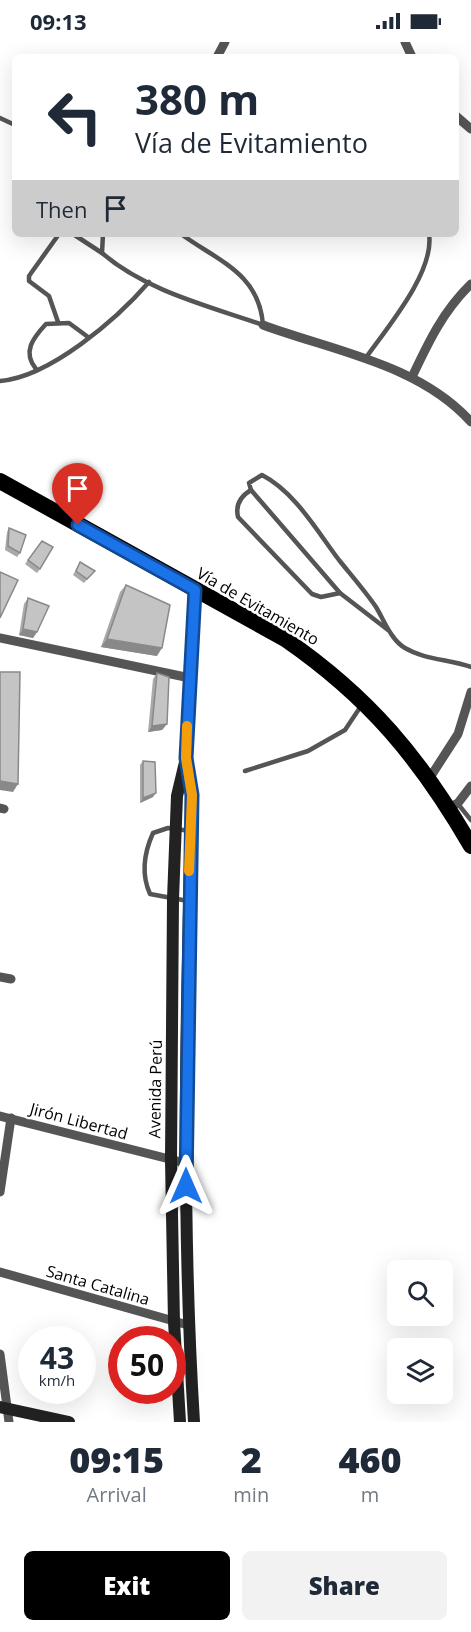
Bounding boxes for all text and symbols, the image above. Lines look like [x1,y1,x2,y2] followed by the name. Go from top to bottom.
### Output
[30,6,87,36] text: 09:13
[135,70,259,127] text: 380 m
[36,78,114,156] icon: left
[135,124,368,161] text: Vía de Evitamiento
[99,192,132,225] icon: arrive
[36,194,87,224] text: Then
[52,463,103,525] pin
[61,472,94,505] icon: arrive
[193,562,323,650] street label: Vía de Evitamiento
[143,1039,167,1139] street label: Avenida Perú
[26,1097,130,1145] street label: Jirón Libertad
[154,1154,218,1218] position arrow
[44,1260,152,1310] street label: Santa Catalina
[387,1260,453,1404] map controls
[387,1260,453,1326] button: search
[108,1326,186,1404] speed limit sign: 50
[40,1337,74,1378] text: 43
[387,1338,453,1404] button: layers
[39,1370,75,1390] text: km/h
[69,1435,164,1484] text: 09:15
[241,1435,262,1484] text: 2
[338,1435,402,1484] text: 460
[87,1481,147,1508] text: Arrival
[233,1481,269,1508] text: min
[361,1481,379,1508] text: m
[24,1551,230,1620] button: Exit
[242,1551,447,1620] button: Share

